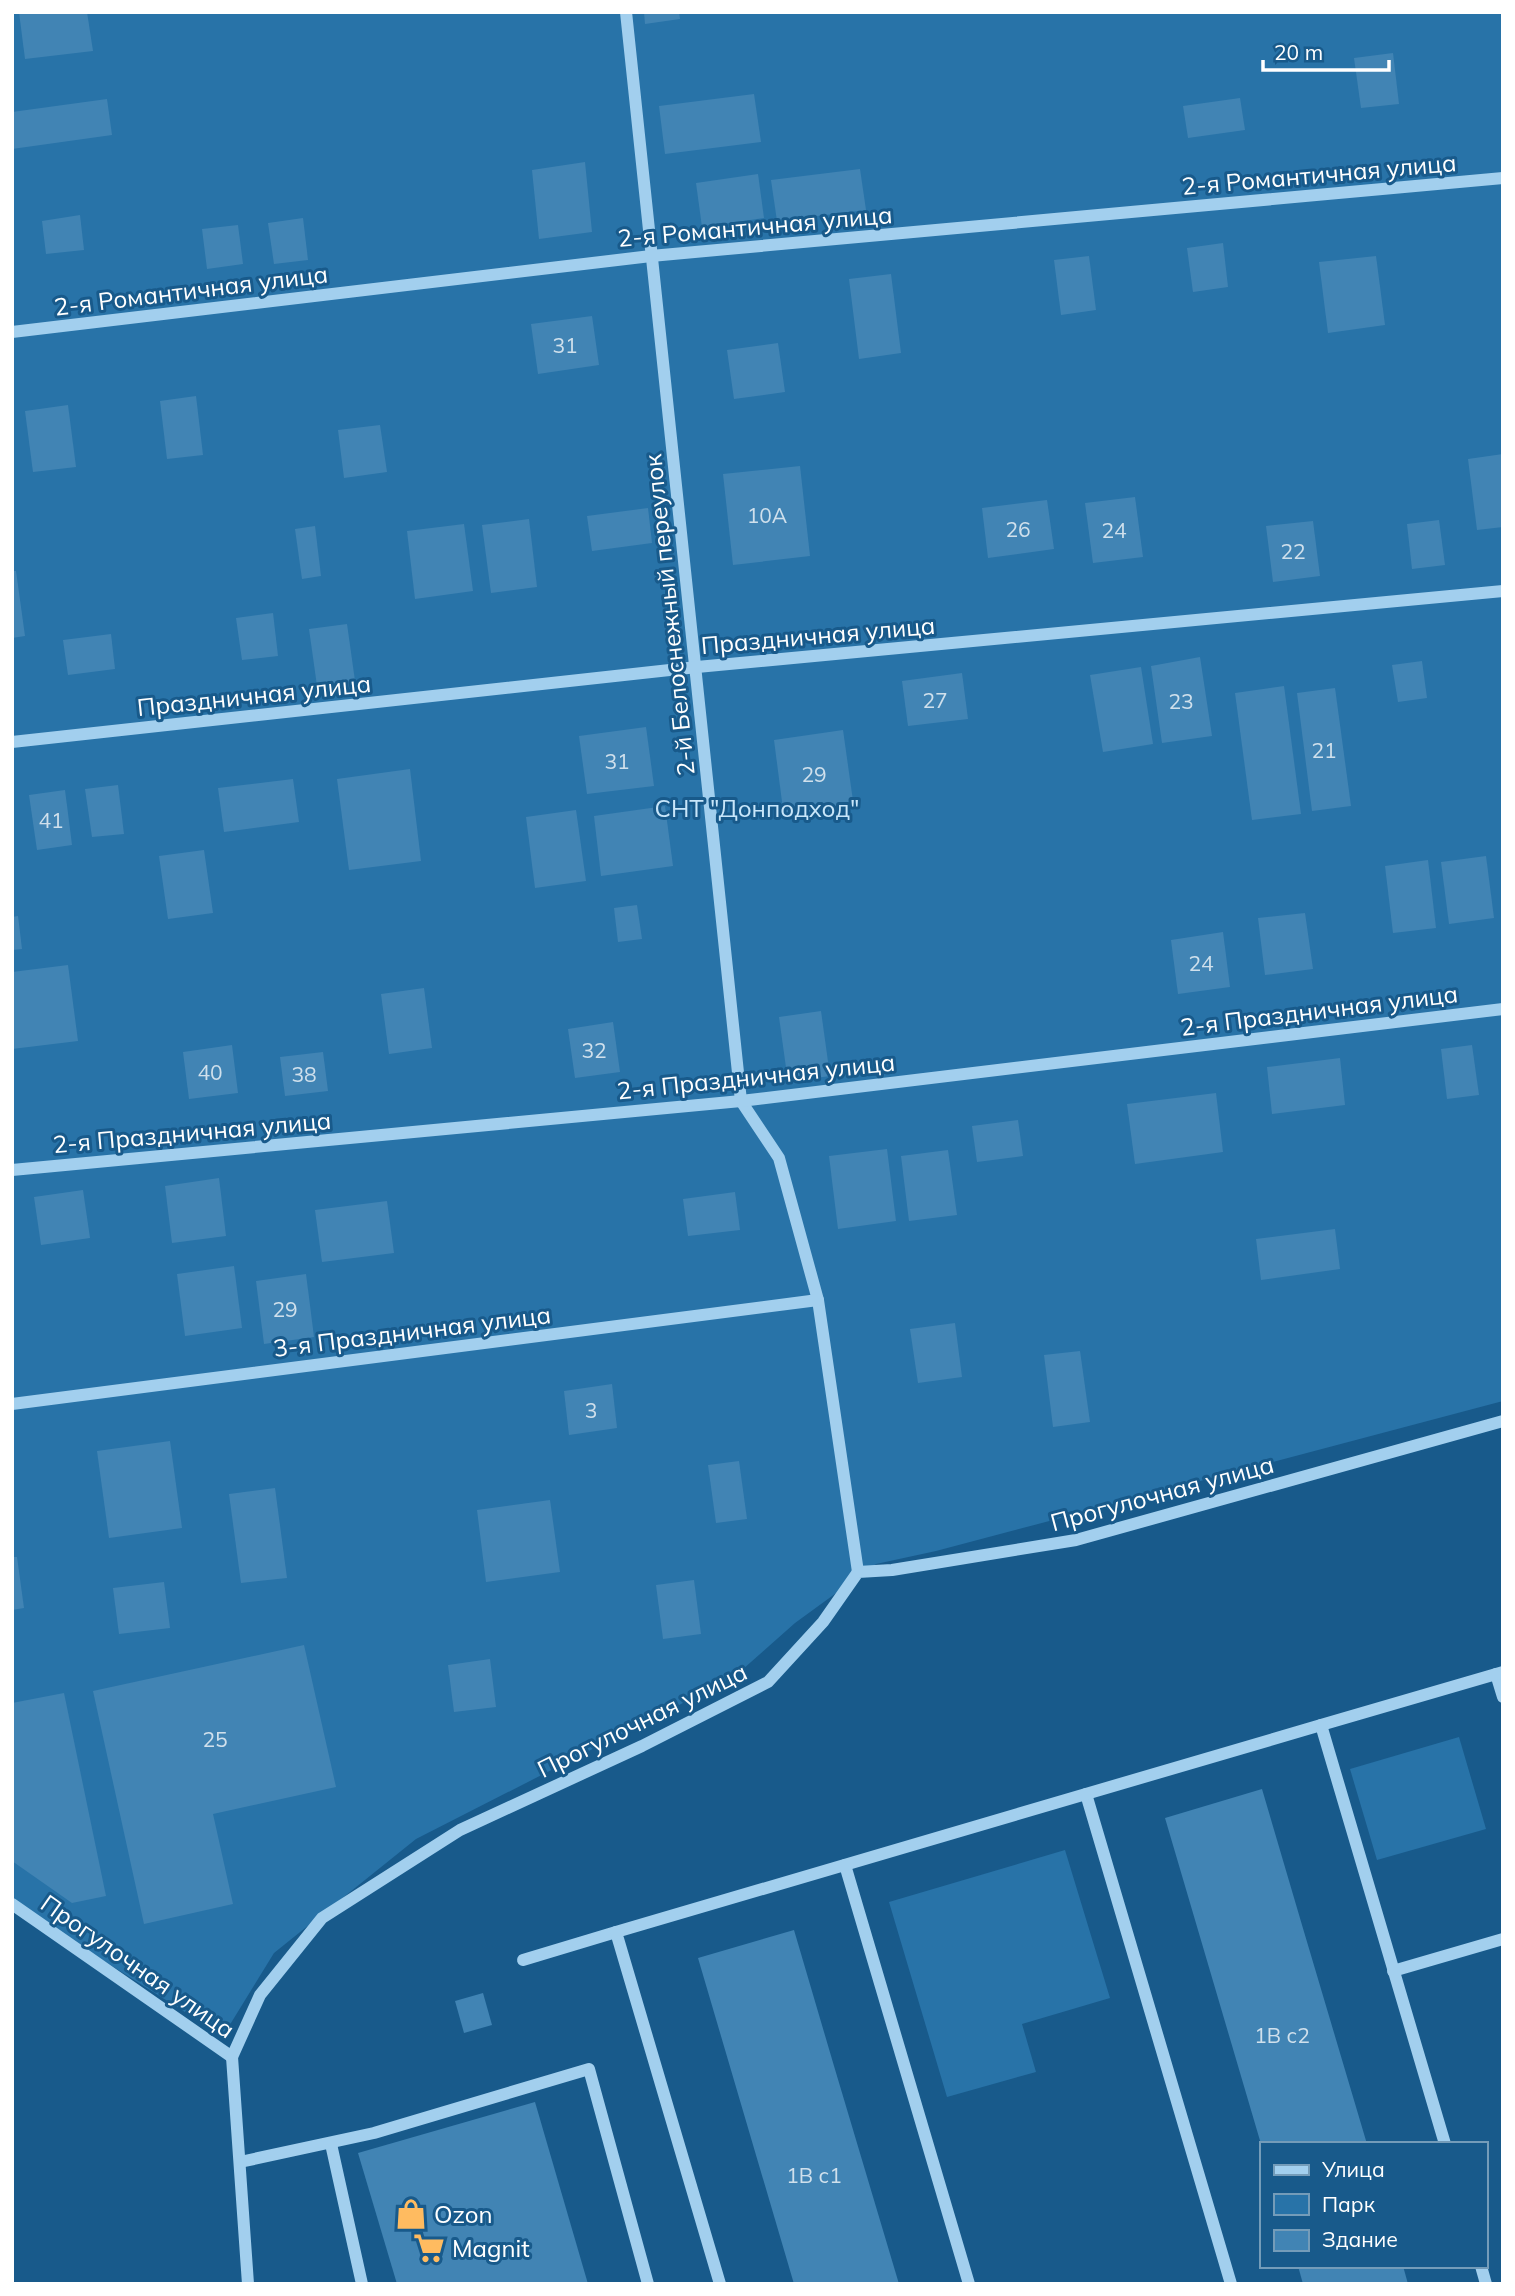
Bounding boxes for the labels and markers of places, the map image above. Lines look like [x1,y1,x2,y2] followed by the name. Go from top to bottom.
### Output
[394,2197,428,2231] shop icon: Ozon
[434,2199,493,2229] place label: Ozon
[412,2231,446,2265] supermarket icon: Magnit
[452,2233,530,2263] place label: Magnit

